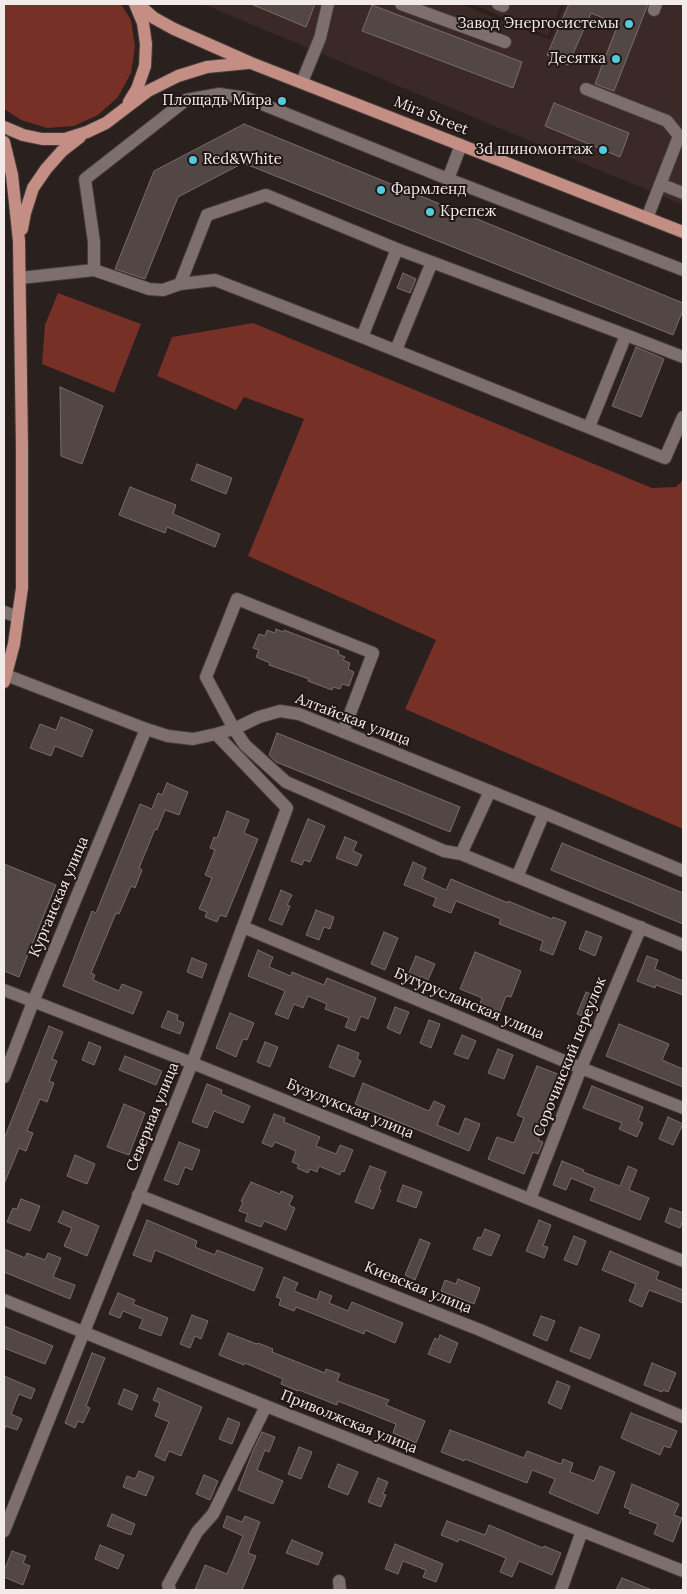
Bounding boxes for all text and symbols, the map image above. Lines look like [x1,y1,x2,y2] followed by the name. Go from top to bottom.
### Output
[457,15,619,33] place label: Завод Энергосистемы
[623,18,635,30] marker: Завод Энергосистемы
[548,50,606,68] place label: Десятка
[610,53,622,65] marker: Десятка
[162,92,272,110] place label: Площадь Мира
[391,93,471,139] street label: Mira Street
[276,95,288,107] marker: Площадь Мира
[476,141,593,159] place label: 3d шиномонтаж
[597,144,609,156] marker: 3d шиномонтаж
[203,151,282,169] place label: Red&White
[187,154,199,166] marker: Red&White
[391,181,466,199] place label: Фармленд
[375,184,387,196] marker: Фармленд
[440,203,496,221] place label: Крепеж
[424,206,436,218] marker: Крепеж
[293,690,413,750] street label: Алтайская улица
[25,834,93,960] street label: Курганская улица
[391,964,547,1044] street label: Бугурусланская улица
[530,974,610,1140] street label: Сорочинский переулок
[123,1060,183,1174] street label: Северная улица
[284,1075,416,1143] street label: Бузулукская улица
[361,1258,475,1318] street label: Киевская улица
[278,1386,420,1458] street label: Приволжская улица

